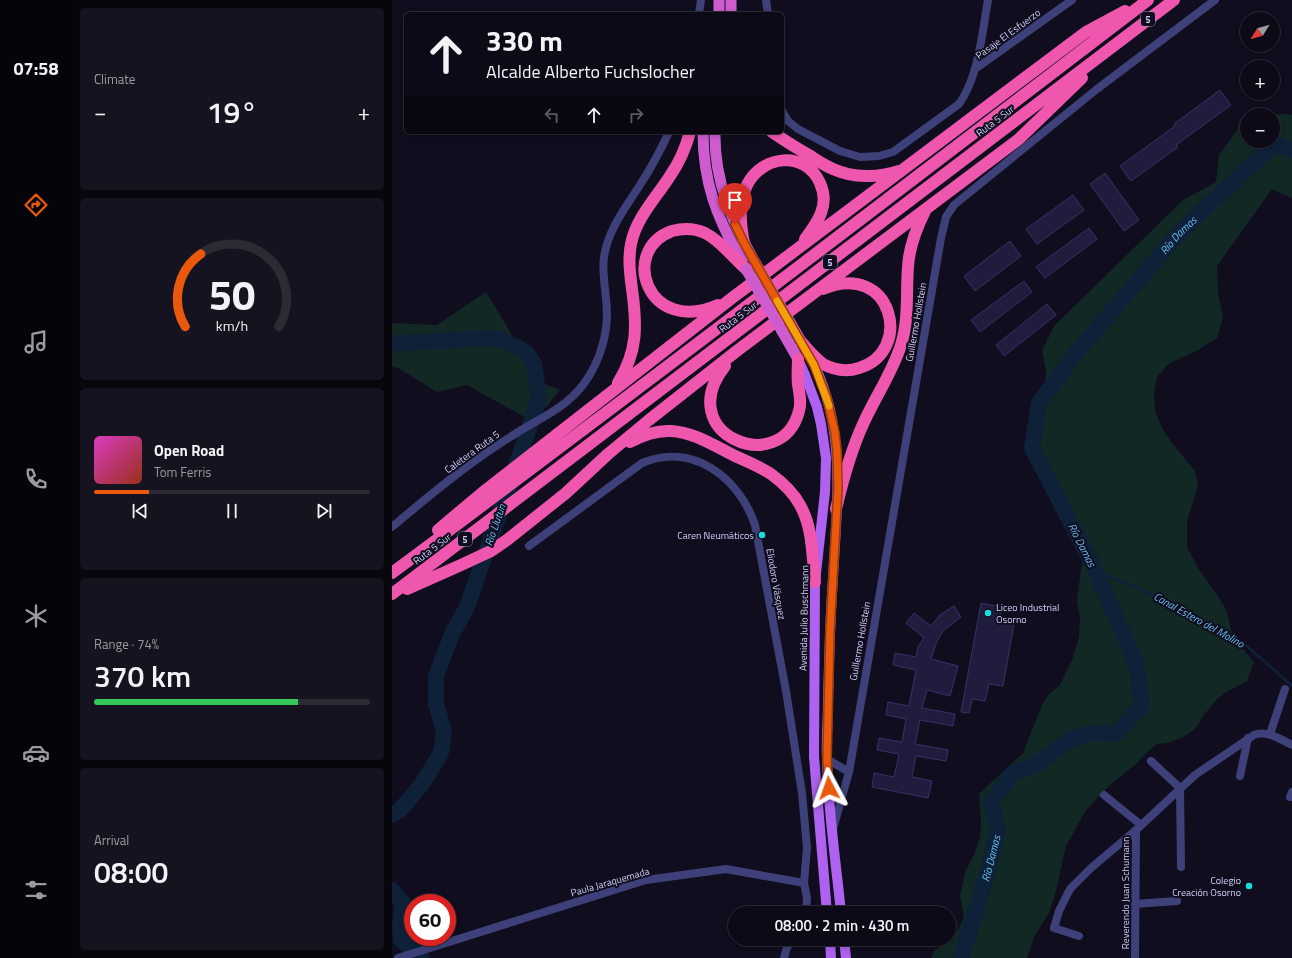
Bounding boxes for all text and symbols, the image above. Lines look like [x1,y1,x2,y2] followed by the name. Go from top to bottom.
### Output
[972,5,1044,63] street label: Pasaje El Esfuerzo
[1141,12,1155,26] road number: 5
[1240,12,1280,52] north arrow
[1240,12,1280,148] map controls
[486,19,563,62] text: 330 m
[420,28,472,80] icon: ahead
[14,55,58,82] text: 07:58
[486,58,695,85] text: Alcalde Alberto Fuchslocher
[1240,60,1280,100] button: +
[94,69,135,89] text: Climate
[207,89,257,135] text: 19°
[94,95,106,129] text: −
[358,95,370,129] text: +
[973,101,1018,140] street label: Ruta 5 Sur
[541,104,563,126] icon: left
[583,104,605,126] icon: ahead
[625,104,647,126] icon: right
[1240,108,1280,148] button: −
[718,183,752,224] pin
[724,189,746,211] icon: arrive
[22,191,50,219] icon: directions
[1156,212,1201,258] water label: Río Damas
[823,255,837,269] road number: 5
[209,263,255,326] text: 50
[902,281,930,363] street label: Guillermo Hollstein
[716,297,761,336] street label: Ruta 5 Sur
[216,315,248,337] text: km/h
[22,328,50,356] icon: music
[441,427,503,477] street label: Caletera Ruta 5
[154,439,224,462] text: Open Road
[154,462,211,482] text: Tom Ferris
[22,465,50,493] icon: phone
[129,500,151,522] icon: previous
[221,500,243,522] icon: pause
[313,500,335,522] icon: next
[480,501,510,548] water label: Río Llutun
[1064,520,1100,571] water label: Río Damas
[677,528,754,543] place label: Caren Neumáticos
[410,529,455,568] street label: Ruta 5 Sur
[757,530,767,540] marker: Caren Neumáticos
[458,532,472,546] road number: 5
[762,547,790,621] street label: Eliodoro Vásquez
[796,565,812,671] street label: Avenida Julio Buschmann
[1151,588,1248,652] water label: Canal Estero del Molino
[846,600,874,682] street label: Guillermo Hollstein
[996,600,1059,627] place label: Liceo Industrial Osorno
[22,602,50,630] icon: climate
[983,608,993,618] marker: Liceo Industrial Osorno
[94,634,159,654] text: Range · 74%
[94,653,191,699] text: 370 km
[22,739,50,767] icon: car
[808,767,850,809] position arrow
[94,830,129,850] text: Arrival
[977,832,1005,884] water label: Río Damas
[1118,837,1133,949] street label: Reverendo Juan Schumann
[94,849,168,895] text: 08:00
[569,864,651,900] street label: Paula Jaraquemada
[1172,873,1241,900] place label: Colegio Creación Osorno
[22,876,50,904] icon: filters
[1244,881,1254,891] marker: Colegio Creación Osorno
[404,894,456,946] speed limit sign: 60
[775,914,909,937] text: 08:00 · 2 min · 430 m

